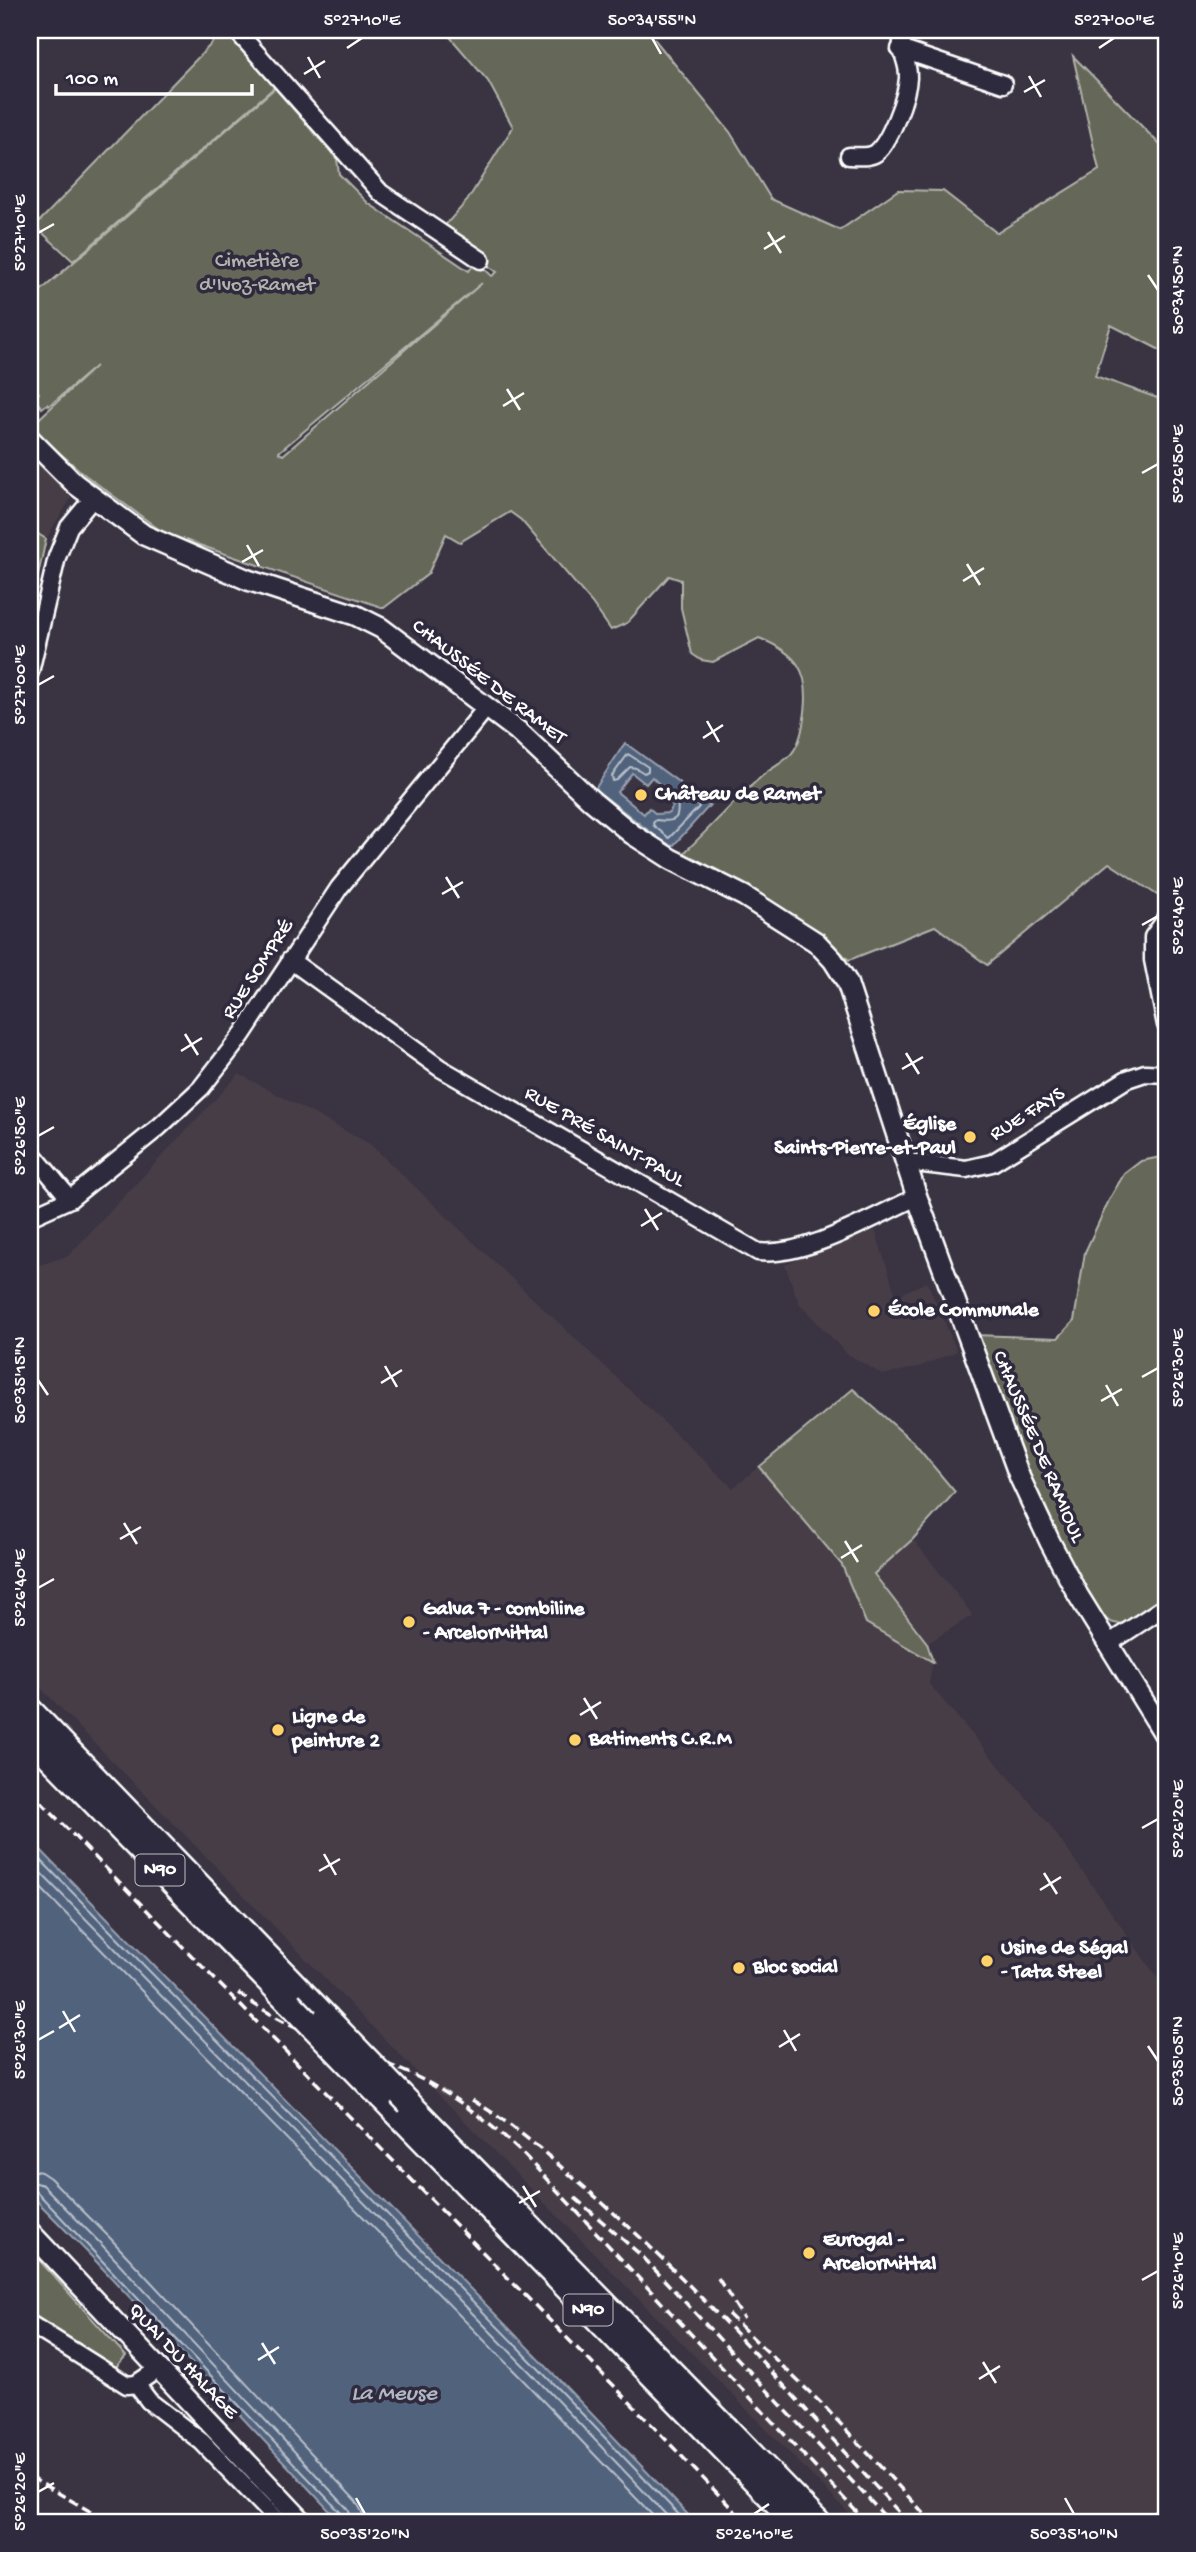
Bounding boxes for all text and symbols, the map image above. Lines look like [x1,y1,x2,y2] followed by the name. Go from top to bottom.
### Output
[324,11,401,32] text: 5°27'10"E
[608,11,696,32] text: 50°34'55"N
[1074,11,1155,32] text: 5°27'00"E
[56,52,252,96] scale bar
[65,68,118,93] text: 100 m
[11,194,32,271] text: 5°27'10"E
[1169,245,1190,335] text: 50°34'50"N
[199,250,317,299] park label: Cimetière d'Ivoz-Ramet
[1169,424,1190,503] text: 5°26'50"E
[406,615,571,752] street label: CHAUSSÉE DE RAMET
[11,644,32,725] text: 5°27'00"E
[654,783,823,808] place label: Château de Ramet
[633,787,649,803] marker: Château de Ramet
[1169,876,1190,955] text: 5°26'40"E
[218,915,301,1025] street label: RUE SOMPRÉ
[519,1082,690,1195] street label: RUE PRÉ SAINT-PAUL
[986,1082,1070,1148] street label: RUE FAYS
[11,1096,32,1175] text: 5°26'50"E
[774,1113,957,1162] place label: Église Saints-Pierre-et-Paul
[962,1129,978,1145] marker: Église Saints-Pierre-et-Paul
[888,1299,1040,1324] place label: École Communale
[866,1303,882,1319] marker: École Communale
[1169,1328,1190,1407] text: 5°26'30"E
[11,1336,32,1424] text: 50°35'15"N
[985,1347,1089,1548] street label: CHAUSSÉE DE RAMIOUL
[11,1548,32,1627] text: 5°26'40"E
[423,1598,586,1647] place label: Galva 7 - combiline - ArcelorMittal
[401,1614,417,1630] marker: Galva 7 - combiline - ArcelorMittal
[291,1706,380,1755] place label: Ligne de peinture 2
[270,1722,286,1738] marker: Ligne de peinture 2
[588,1728,733,1753] place label: Batiments C.R.M
[567,1732,583,1748] marker: Batiments C.R.M
[1169,1779,1190,1858] text: 5°26'20"E
[136,1854,184,1886] road number: N90
[1001,1937,1128,1986] place label: Usine de Ségal - Tata Steel
[979,1953,995,1969] marker: Usine de Ségal - Tata Steel
[752,1956,838,1981] place label: Bloc social
[731,1960,747,1976] marker: Bloc social
[11,2000,32,2079] text: 5°26'30"E
[1169,2016,1190,2106] text: 50°35'05"N
[822,2229,937,2278] place label: Eurogal - ArcelorMittal
[1169,2232,1190,2309] text: 5°26'10"E
[801,2245,817,2261] marker: Eurogal - ArcelorMittal
[564,2294,612,2326] road number: N90
[122,2299,243,2426] street label: QUAI DU HALAGE
[351,2381,438,2408] water label: La Meuse
[11,2452,32,2531] text: 5°26'20"E
[320,2525,410,2546] text: 50°35'20"N
[716,2525,793,2546] text: 5°26'10"E
[1030,2525,1118,2546] text: 50°35'10"N

